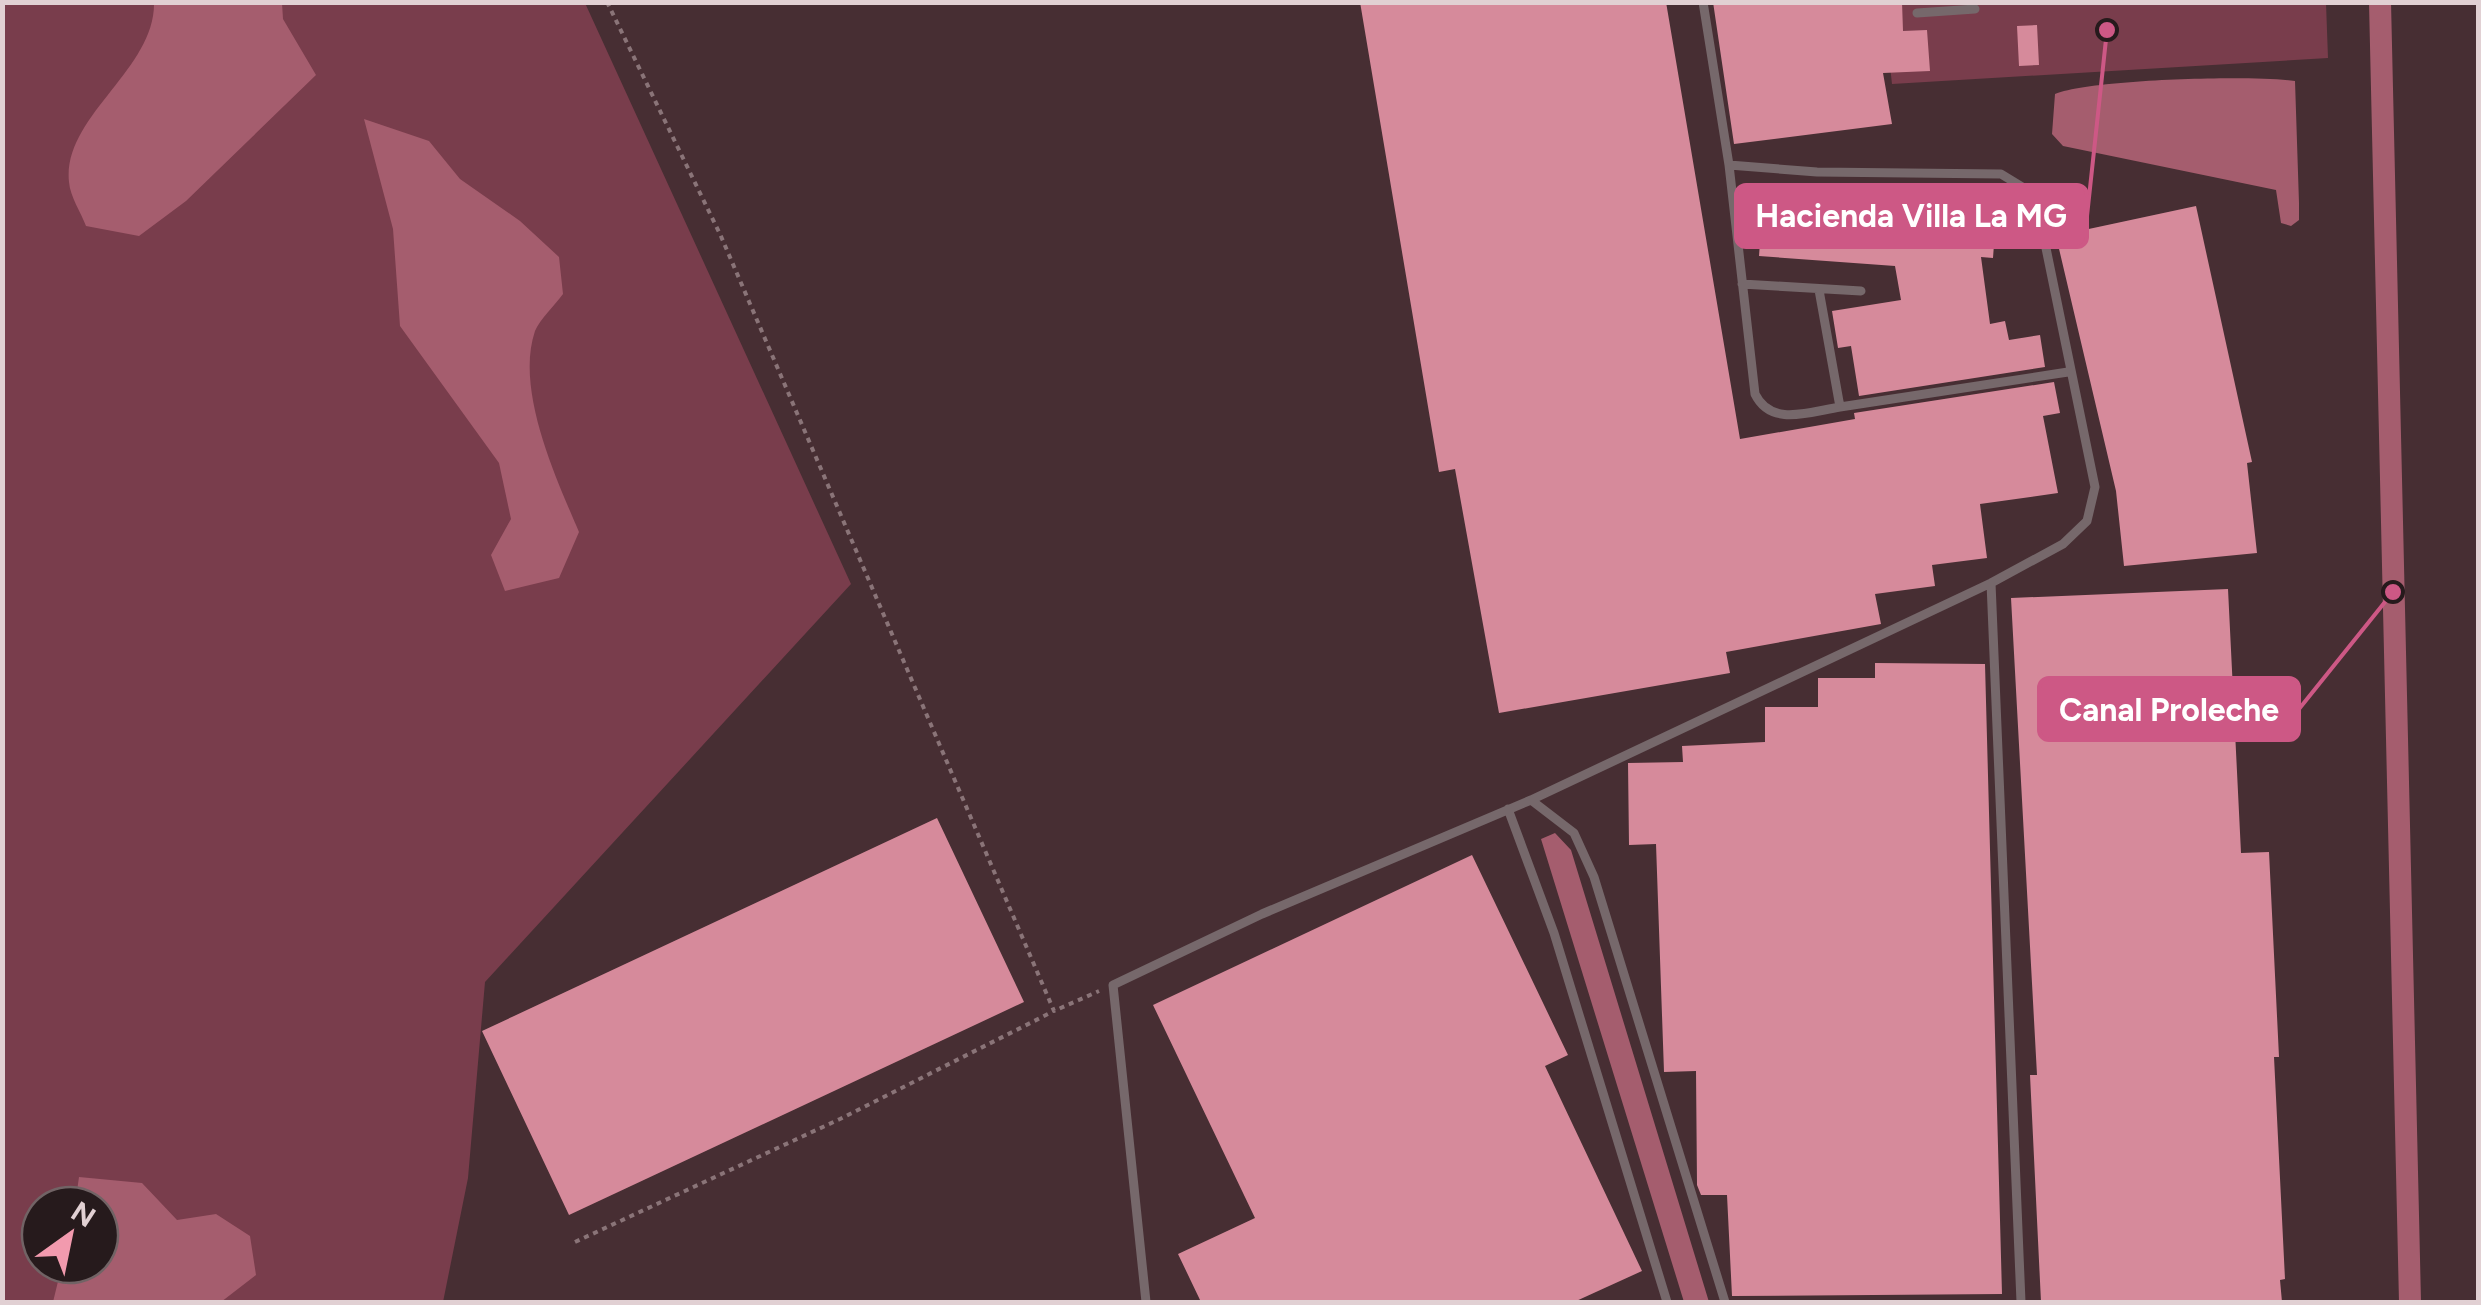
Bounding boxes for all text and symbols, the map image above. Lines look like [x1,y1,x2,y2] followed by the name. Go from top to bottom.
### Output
[1736,185,2087,247] callout: Hacienda Villa La MG
[1755,197,2067,235] text: Hacienda Villa La MG
[2039,678,2299,740] callout: Canal Proleche
[2059,691,2279,729] text: Canal Proleche
[20,1185,120,1285] north arrow
[65,1194,102,1234] text: N

